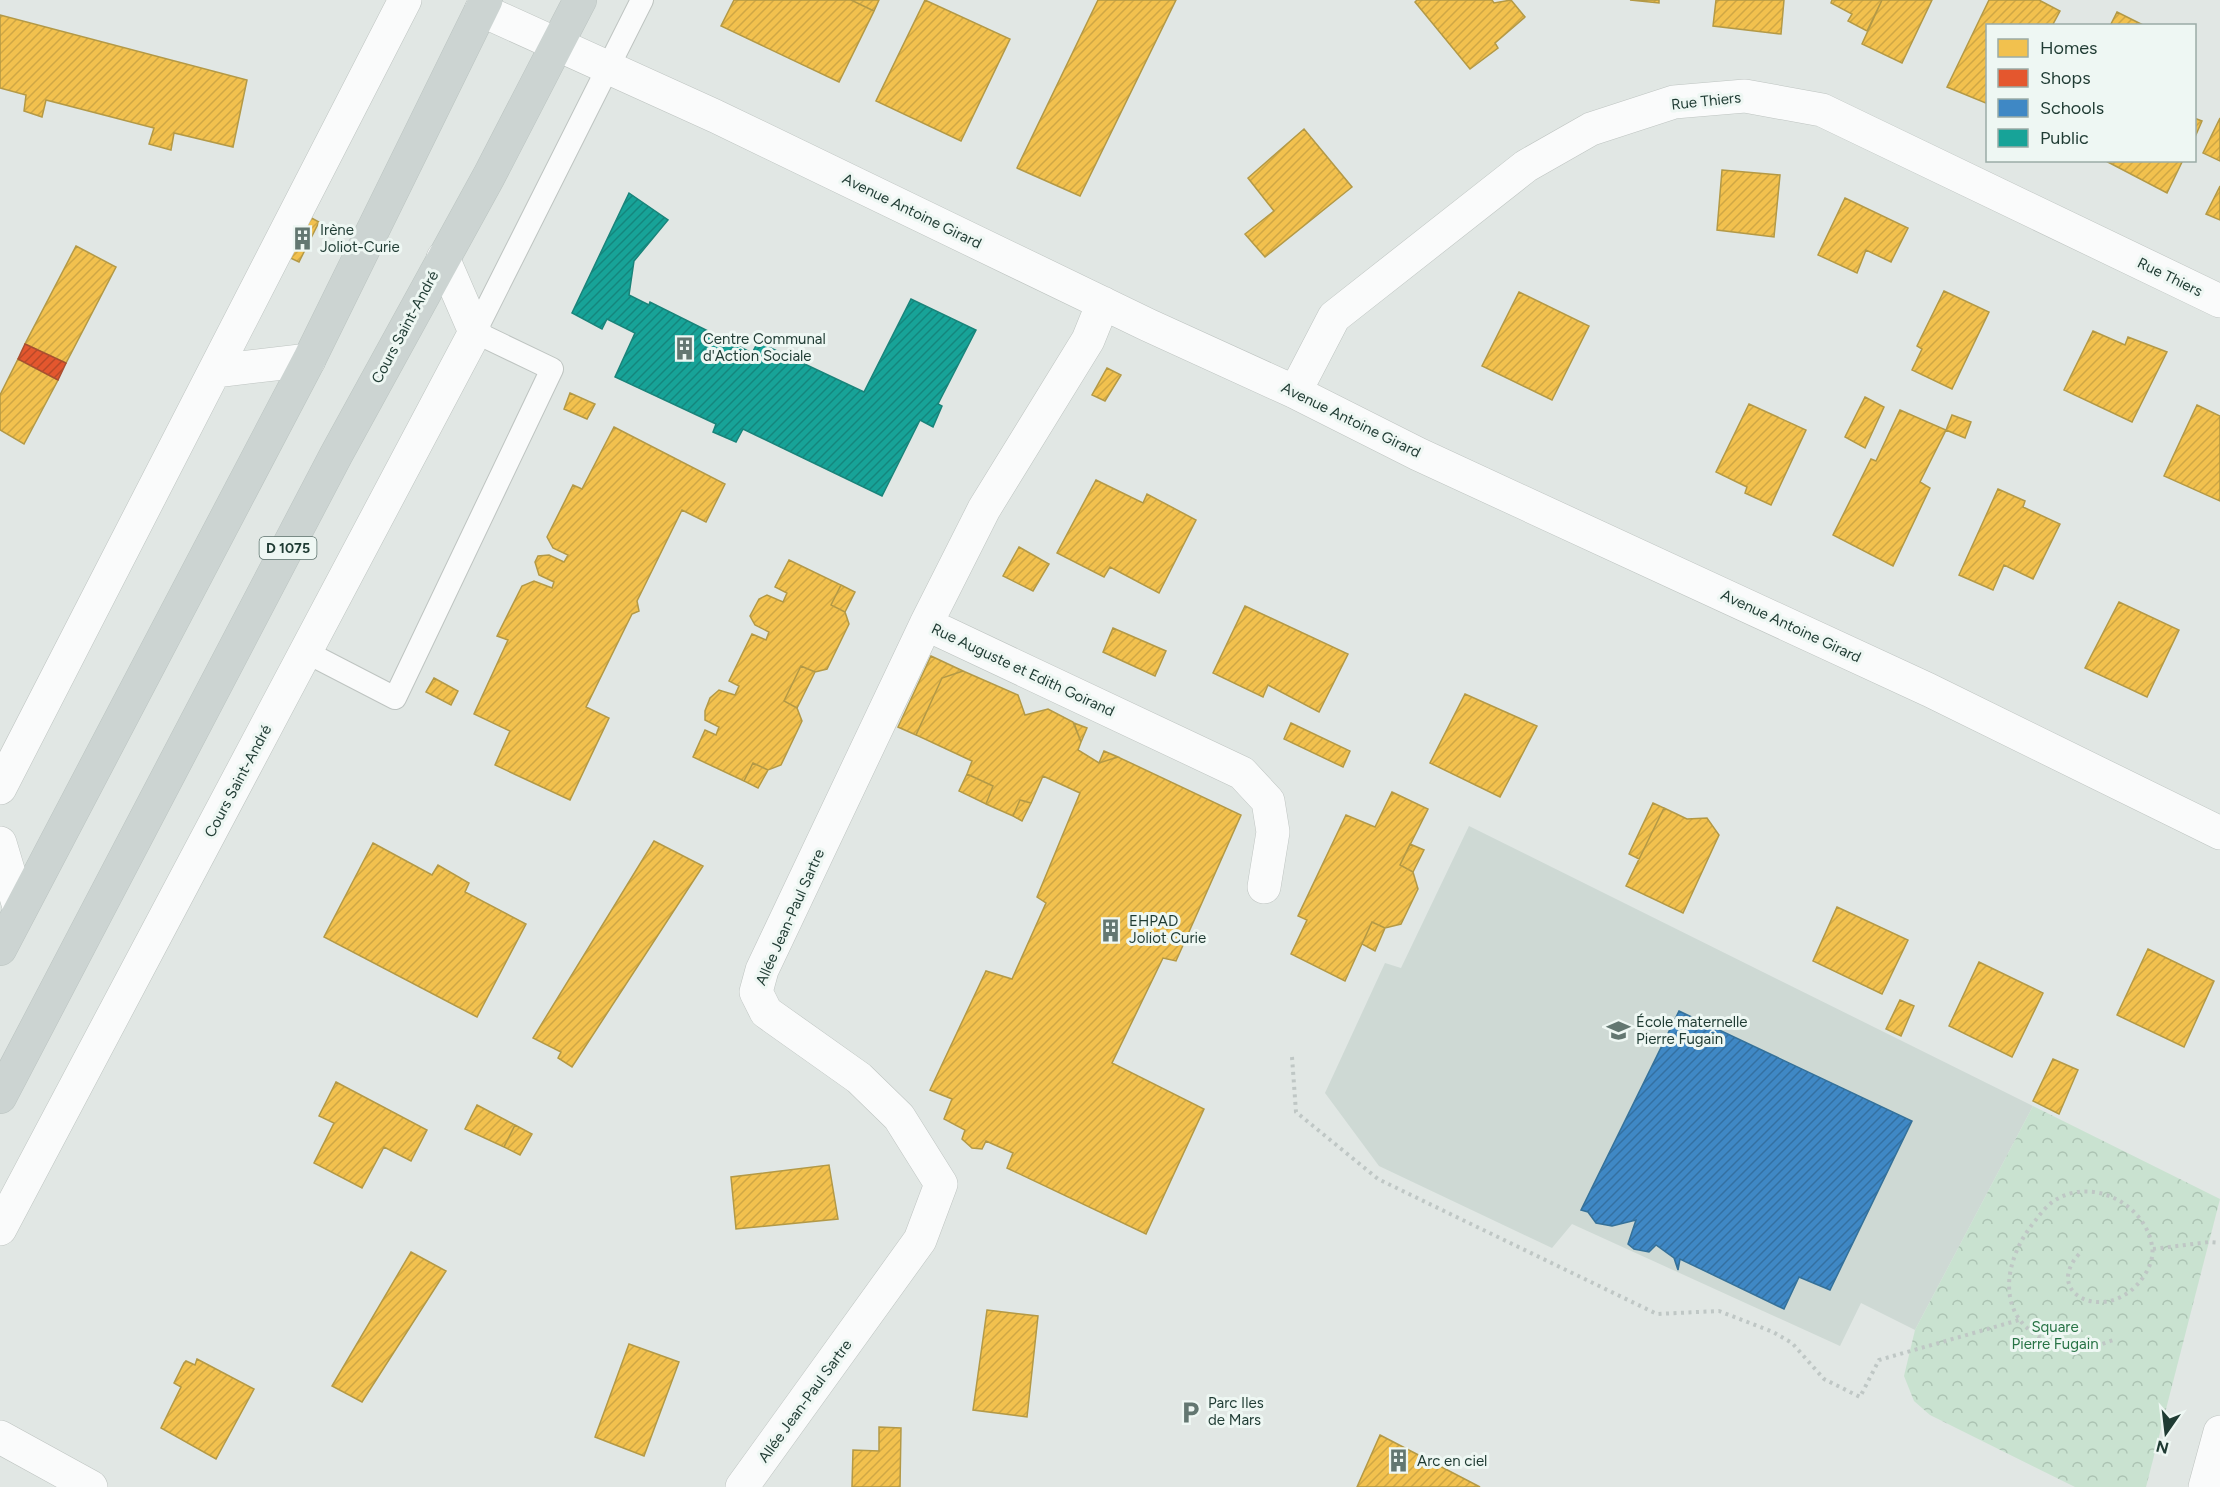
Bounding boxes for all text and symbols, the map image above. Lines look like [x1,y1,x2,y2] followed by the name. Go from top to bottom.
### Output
[1986,24,2196,162] legend
[2040,37,2098,59] text: Homes
[2040,67,2091,89] text: Shops
[1670,88,1742,114] street label: Rue Thiers
[2040,97,2104,119] text: Schools
[2040,127,2089,149] text: Public
[840,169,984,253] street label: Avenue Antoine Girard
[320,221,400,256] place label: Irène Joliot-Curie
[289,226,315,252] building icon: Irène Joliot-Curie
[2135,254,2205,300] street label: Rue Thiers
[368,268,442,386] street label: Cours Saint-André
[703,330,826,365] place label: Centre Communal d'Action Sociale
[672,335,698,361] building icon: Centre Communal d'Action Sociale
[1279,378,1423,462] street label: Avenue Antoine Girard
[260,537,316,559] road number: D 1075
[1718,586,1864,666] street label: Avenue Antoine Girard
[929,620,1117,720] street label: Rue Auguste et Edith Goirand
[201,722,275,840] street label: Cours Saint-André
[752,846,828,988] street label: Allée Jean-Paul Sartre
[1129,912,1206,947] place label: EHPAD Joliot Curie
[1098,917,1124,943] building icon: EHPAD Joliot Curie
[1636,1013,1748,1048] place label: École maternelle Pierre Fugain
[1605,1018,1631,1044] school or university icon: École maternelle Pierre Fugain
[2011,1318,2099,1353] park label: Square Pierre Fugain
[754,1336,856,1466] street label: Allée Jean-Paul Sartre
[1208,1394,1264,1429] place label: Parc Iles de Mars
[1177,1399,1203,1425] parking icon: Parc Iles de Mars
[2136,1403,2196,1463] north arrow
[2154,1436,2171,1458] text: N
[1386,1448,1412,1474] building icon: Arc en ciel
[1417,1452,1487,1470] place label: Arc en ciel

